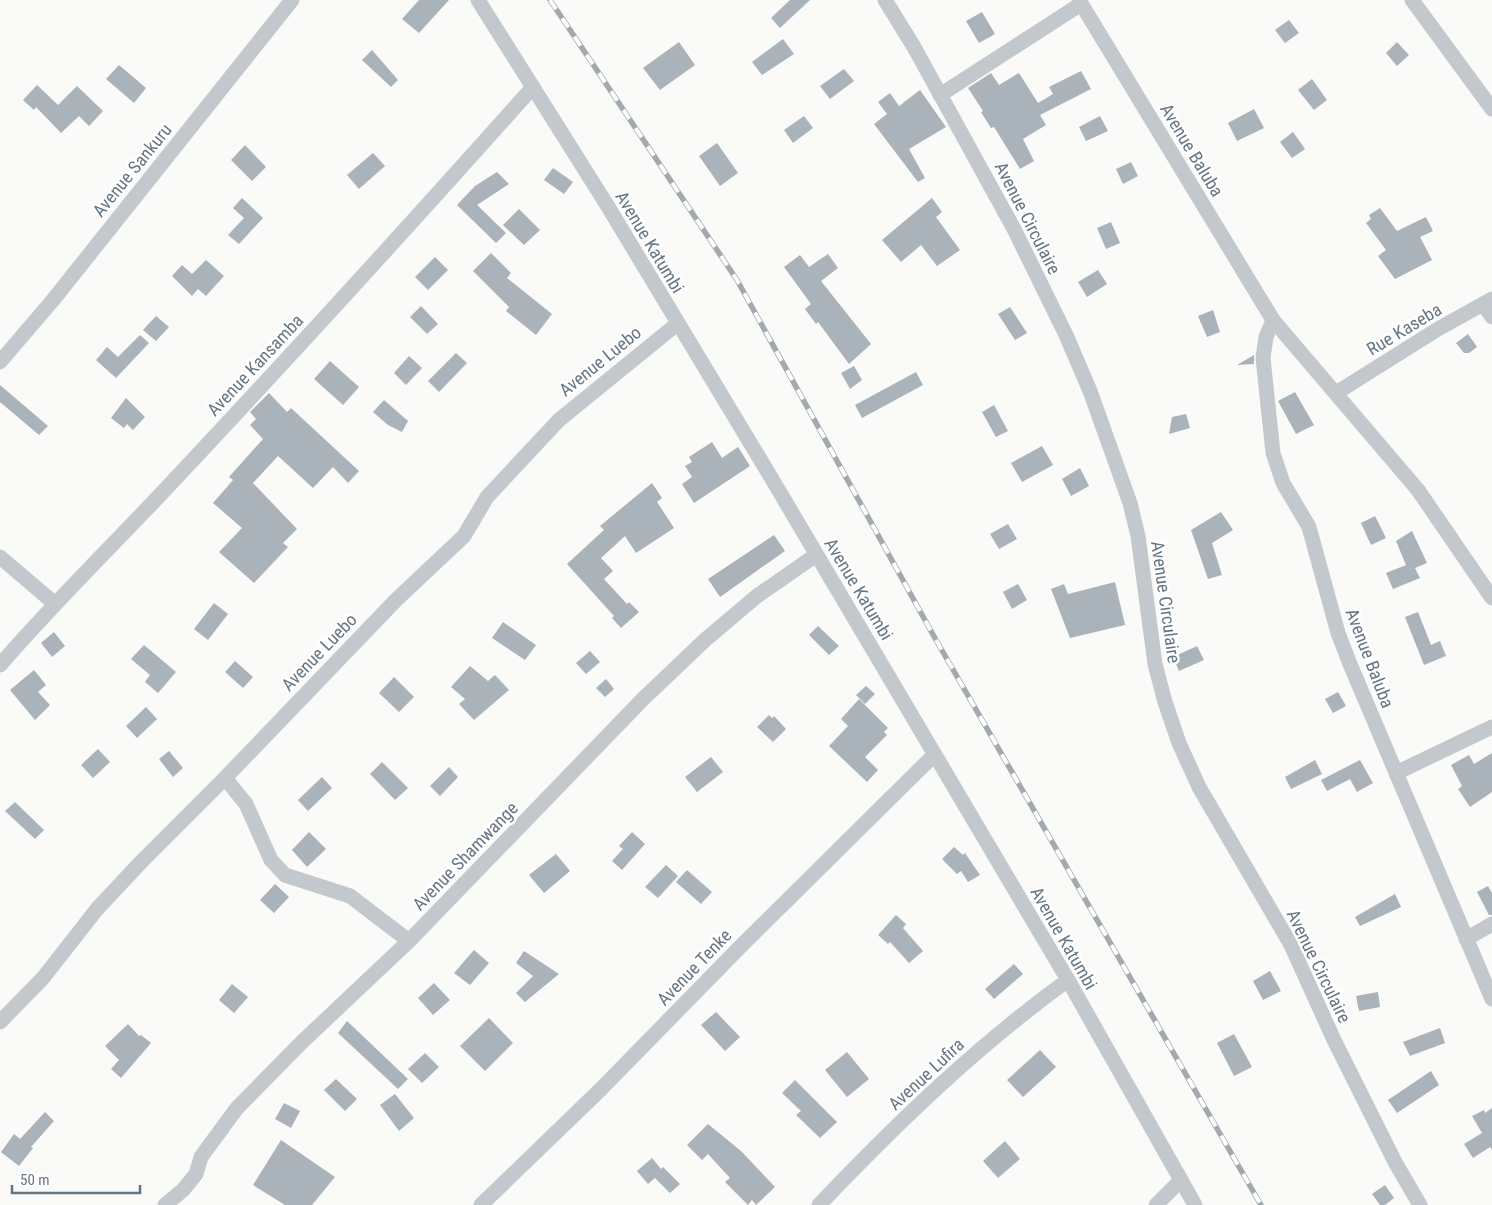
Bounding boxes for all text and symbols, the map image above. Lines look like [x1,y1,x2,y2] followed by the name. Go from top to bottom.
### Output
[1156,100,1228,200] street label: Avenue Baluba
[88,119,176,221] street label: Avenue Sankuru
[991,158,1065,278] street label: Avenue Circulaire
[611,187,689,297] street label: Avenue Katumbi
[1363,299,1445,359] street label: Rue Kaseba
[203,310,307,420] street label: Avenue Kansamba
[555,322,645,400] street label: Avenue Luebo
[820,534,898,644] street label: Avenue Katumbi
[1147,540,1185,664] street label: Avenue Circulaire
[1341,605,1399,711] street label: Avenue Baluba
[277,609,361,695] street label: Avenue Luebo
[408,797,522,915] street label: Avenue Shamwange
[1026,883,1102,993] street label: Avenue Katumbi
[1283,906,1355,1026] street label: Avenue Circulaire
[653,925,735,1009] street label: Avenue Tenke
[884,1034,968,1114] street label: Avenue Lufira
[12,1162,140,1194] scale bar
[20,1171,50,1189] text: 50 m

